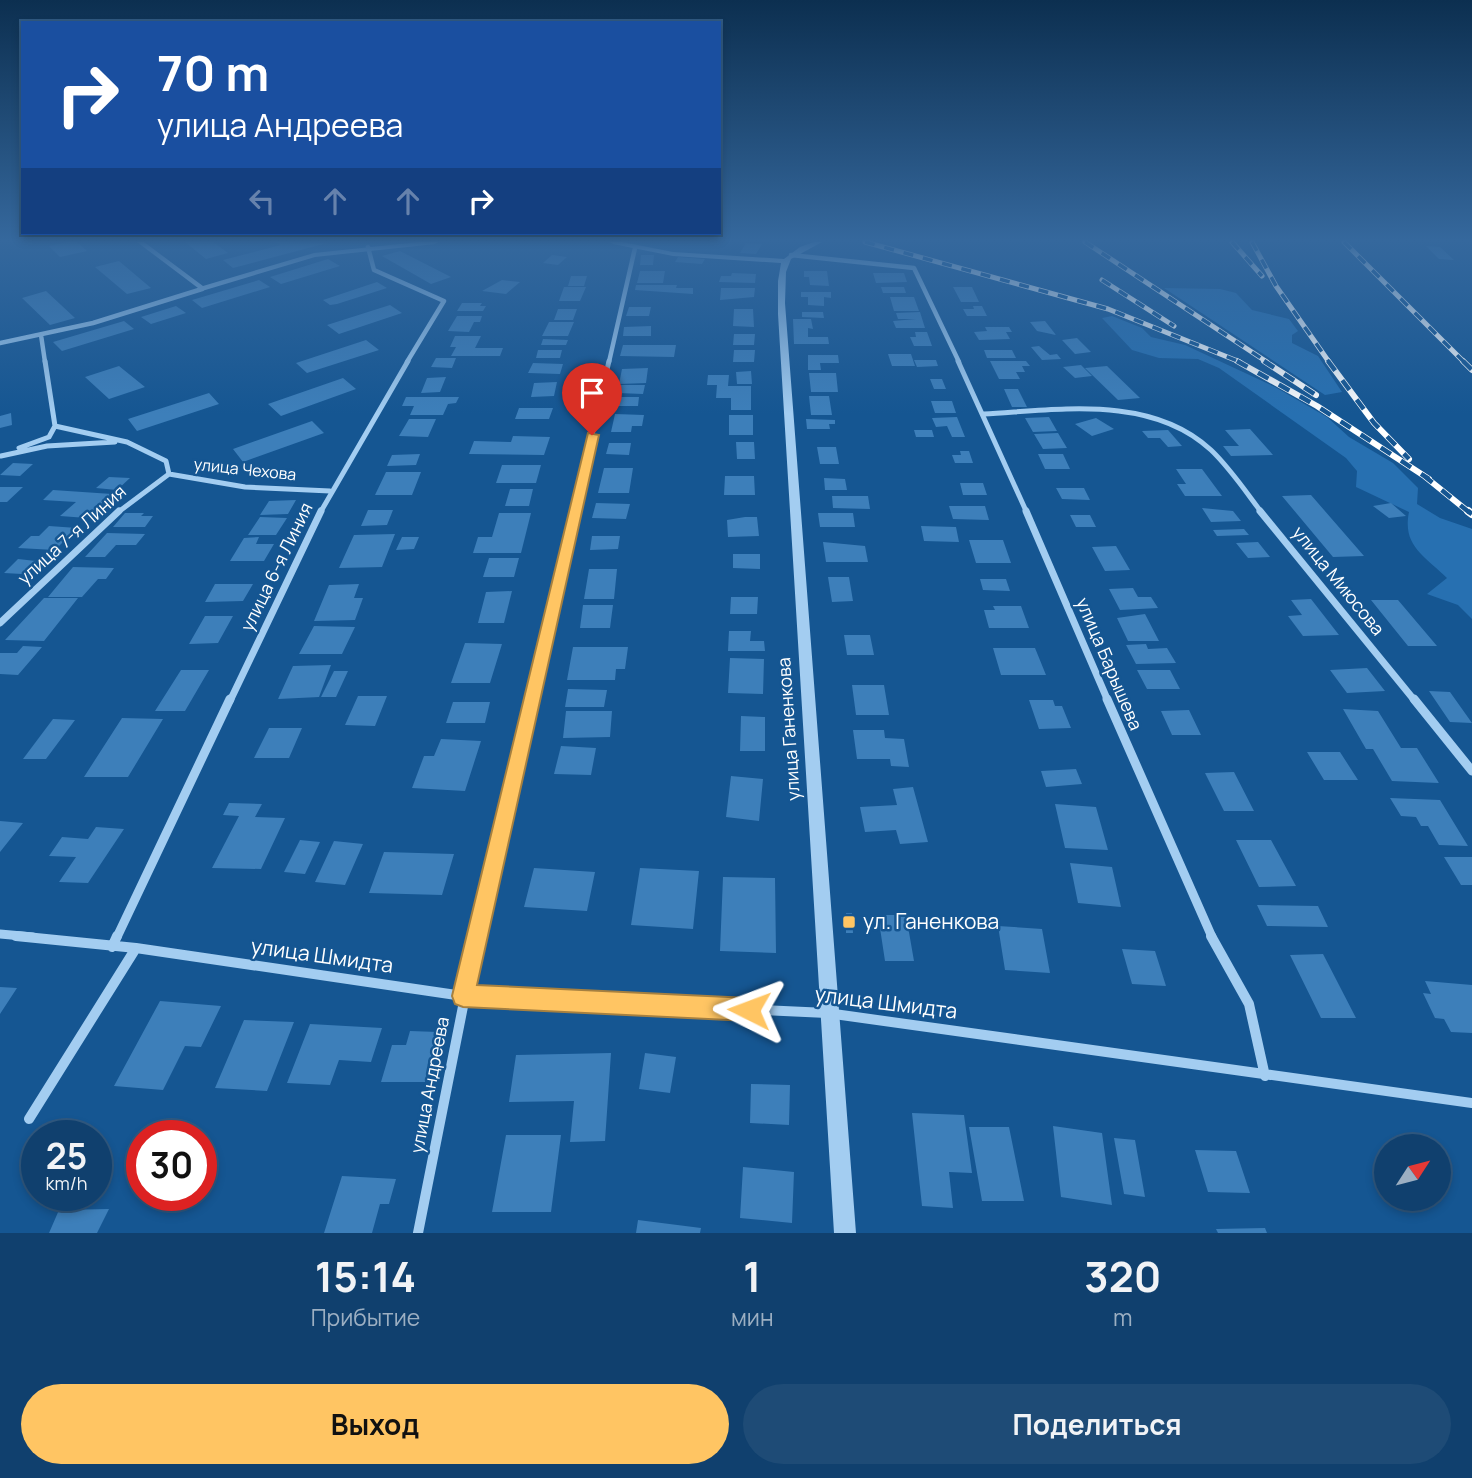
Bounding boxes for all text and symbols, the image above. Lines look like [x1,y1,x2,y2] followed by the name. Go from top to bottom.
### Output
[157,39,269,106] text: 70 m
[42,49,133,140] icon: right
[157,103,403,147] text: улица Андреева
[243,182,281,220] icon: left
[316,182,354,220] icon: ahead
[389,182,427,220] icon: ahead
[462,182,500,220] icon: right
[562,363,622,435] pin
[573,374,611,412] icon: arrive
[193,453,297,485] street label: улица Чехова
[12,479,131,589] street label: улица 7-я Линия
[235,498,318,635] street label: улица 6-я Линия
[1287,521,1390,640] street label: улица Миюсова
[1071,594,1149,734] street label: улица Барышева
[771,657,805,802] street label: улица Ганенкова
[863,907,999,935] place label: ул. Ганенкова
[841,914,857,930] marker: ул. Ганенкова
[249,931,395,979] street label: улица Шмидта
[712,973,786,1047] position arrow
[813,979,959,1025] street label: улица Шмидта
[404,1014,454,1155] street label: улица Андреева
[126,1120,217,1211] speed limit sign: 30
[46,1132,87,1180] text: 25
[1374,1134,1451,1211] north arrow
[1374,1134,1451,1211] map controls
[46,1171,87,1195] text: km/h
[315,1247,416,1305] text: 15:14
[743,1247,761,1305] text: 1
[1084,1247,1161,1305] text: 320
[311,1301,420,1333] text: Прибытие
[731,1301,774,1333] text: мин
[1113,1301,1133,1333] text: m
[21,1384,729,1464] button: Выход
[743,1384,1451,1464] button: Поделиться

